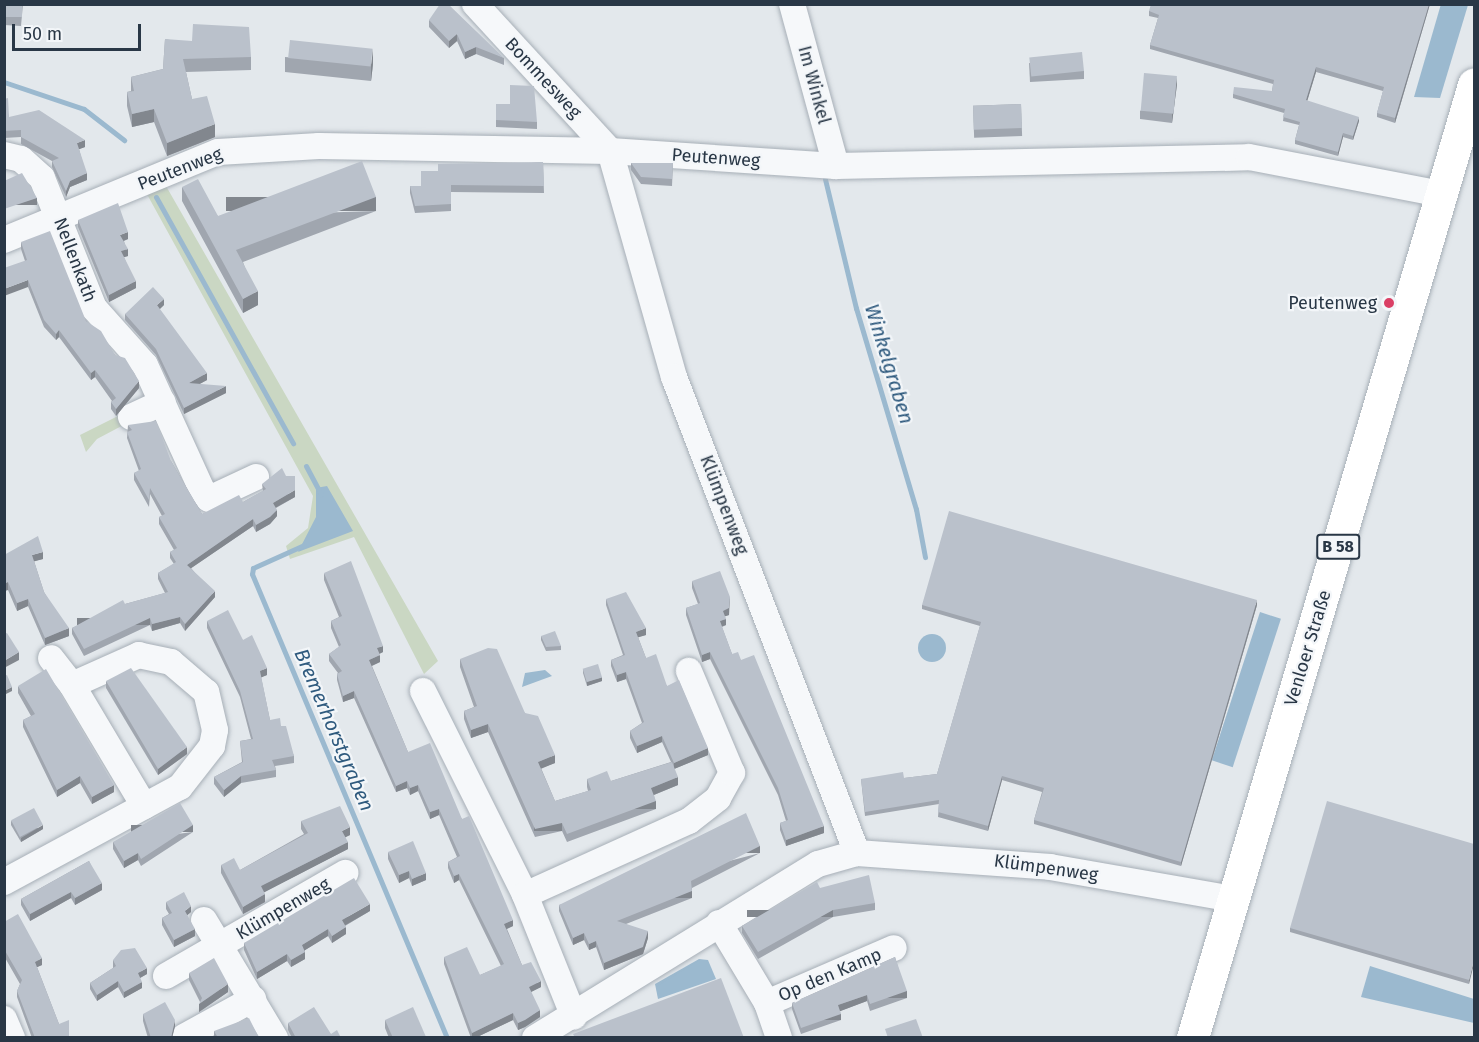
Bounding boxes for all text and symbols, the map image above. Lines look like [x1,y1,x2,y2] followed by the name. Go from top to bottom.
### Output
[15,12,144,50] scale bar
[23,23,62,45] text: 50 m
[500,33,586,123] street label: Bommesweg
[793,44,835,126] street label: Im Winkel
[135,143,225,195] street label: Peutenweg
[671,144,761,172] street label: Peutenweg
[49,215,101,305] street label: Nellenkath
[1288,292,1377,314] place label: Peutenweg
[1382,296,1396,310] marker: Peutenweg
[859,301,919,427] water label: Winkelgraben
[695,452,753,558] street label: Klümpenweg
[1316,534,1360,560] road number: B 58
[1280,587,1336,709] street label: Venloer Straße
[289,645,379,815] water label: Bremerhorstgraben
[993,850,1099,886] street label: Klümpenweg
[232,873,334,945] street label: Klümpenweg
[775,944,885,1006] street label: Op den Kamp

